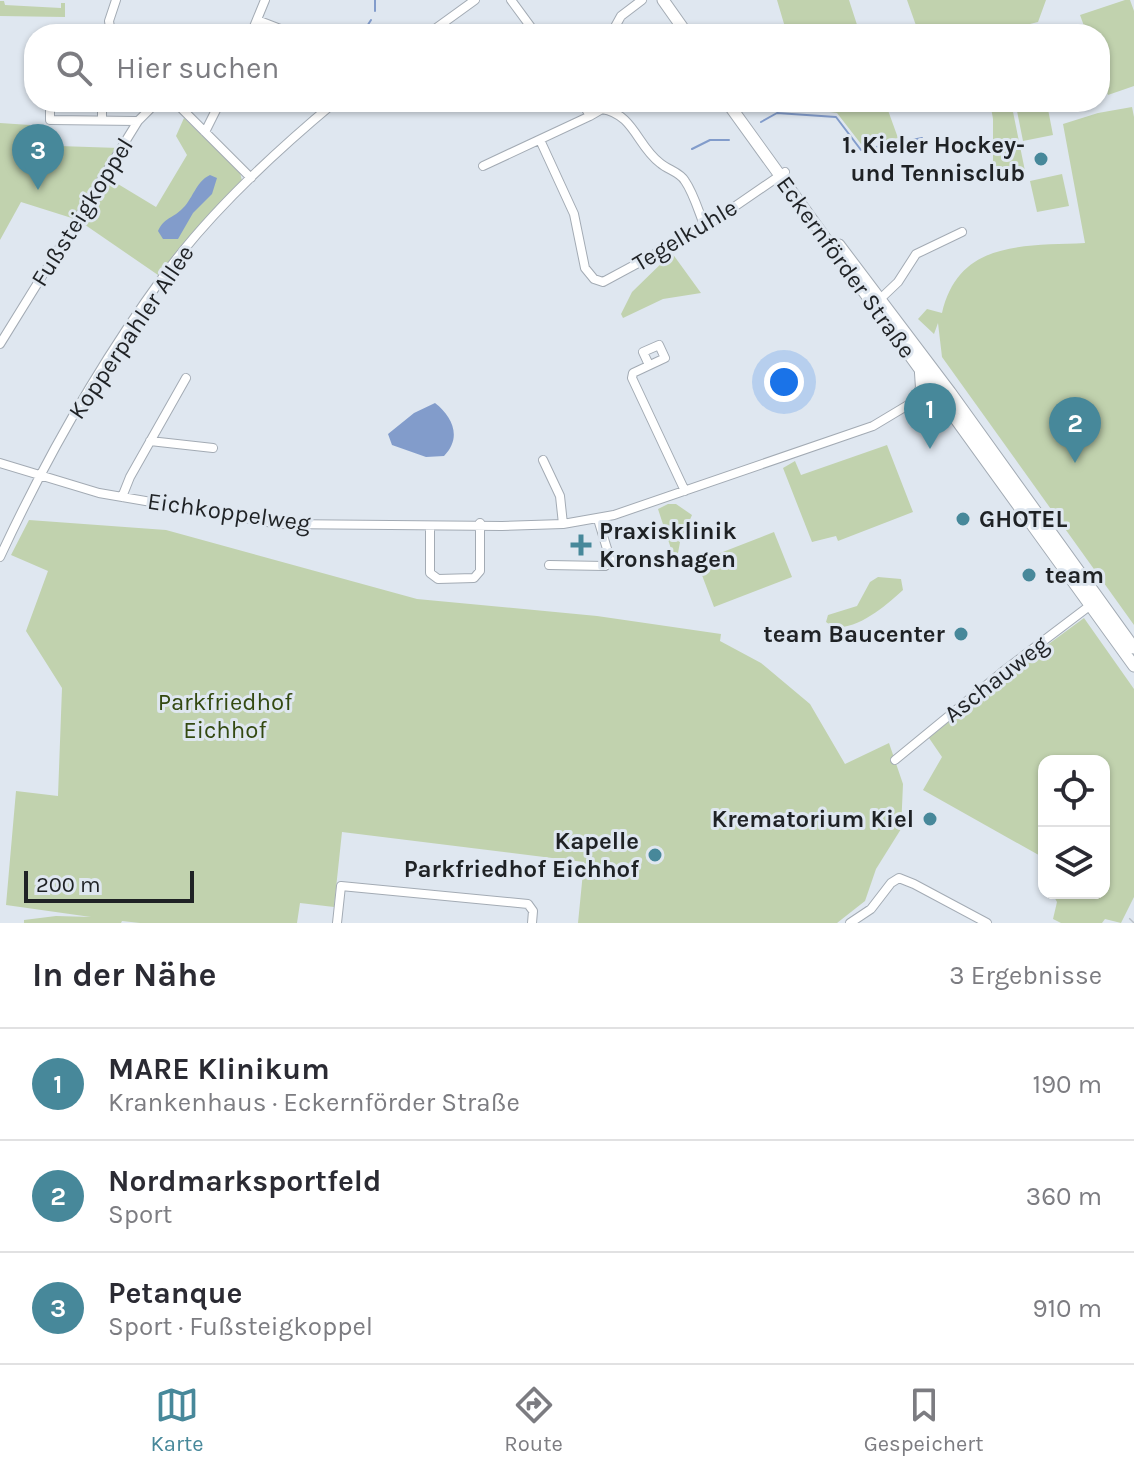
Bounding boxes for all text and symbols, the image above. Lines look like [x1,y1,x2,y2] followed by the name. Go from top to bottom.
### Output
[24,24,1110,112] search box
[52,46,96,90] icon: search
[116,50,279,86] text: Hier suchen
[12,124,64,190] pin: 3
[842,131,1025,187] place label: 1. Kieler Hockey- und Tennisclub
[25,133,139,291] street label: Fußsteigkoppel
[1032,150,1050,168] marker: 1. Kieler Hockey- und Tennisclub
[771,170,921,364] street label: Eckernförder Straße
[628,193,742,277] street label: Tegelkuhle
[62,240,200,424] street label: Kopperpahler Allee
[764,362,804,402] your location
[904,383,956,449] pin: 1
[1049,397,1101,463] pin: 2
[146,487,313,537] street label: Eichkoppelweg
[979,505,1067,533] place label: GHOTEL
[954,510,972,528] marker: GHOTEL
[599,517,737,573] place label: Praxisklinik Kronshagen
[570,534,592,556] marker: Praxisklinik Kronshagen
[1045,561,1104,589] place label: team
[1020,566,1038,584] marker: team
[763,620,946,648] place label: team Baucenter
[952,625,970,643] marker: team Baucenter
[938,629,1054,728] street label: Aschauweg
[158,688,293,744] park label: Parkfriedhof Eichhof
[1038,755,1110,899] map controls
[1038,755,1110,827] button: locate
[712,805,914,833] place label: Krematorium Kiel
[921,810,939,828] marker: Krematorium Kiel
[404,827,639,883] place label: Kapelle Parkfriedhof Eichhof
[1038,827,1110,899] button: layers
[646,846,664,864] marker: Kapelle Parkfriedhof Eichhof
[24,867,194,903] scale bar
[36,872,101,898] text: 200 m
[32,955,216,995] text: In der Nähe
[949,960,1102,991] text: 3 Ergebnisse
[108,1051,330,1087] text: MARE Klinikum
[53,1069,63,1100] text: 1
[1032,1069,1102,1100] text: 190 m
[108,1087,520,1118] text: Krankenhaus · Eckernförder Straße
[108,1163,381,1199] text: Nordmarksportfeld
[50,1181,66,1212] text: 2
[1026,1181,1102,1212] text: 360 m
[108,1199,172,1230] text: Sport
[108,1275,242,1311] text: Petanque
[50,1293,66,1324] text: 3
[1032,1293,1102,1324] text: 910 m
[108,1311,373,1342] text: Sport · Fußsteigkoppel
[150,1383,203,1457] tab: Karte
[504,1383,563,1457] tab: Route
[864,1383,984,1457] tab: Gespeichert

